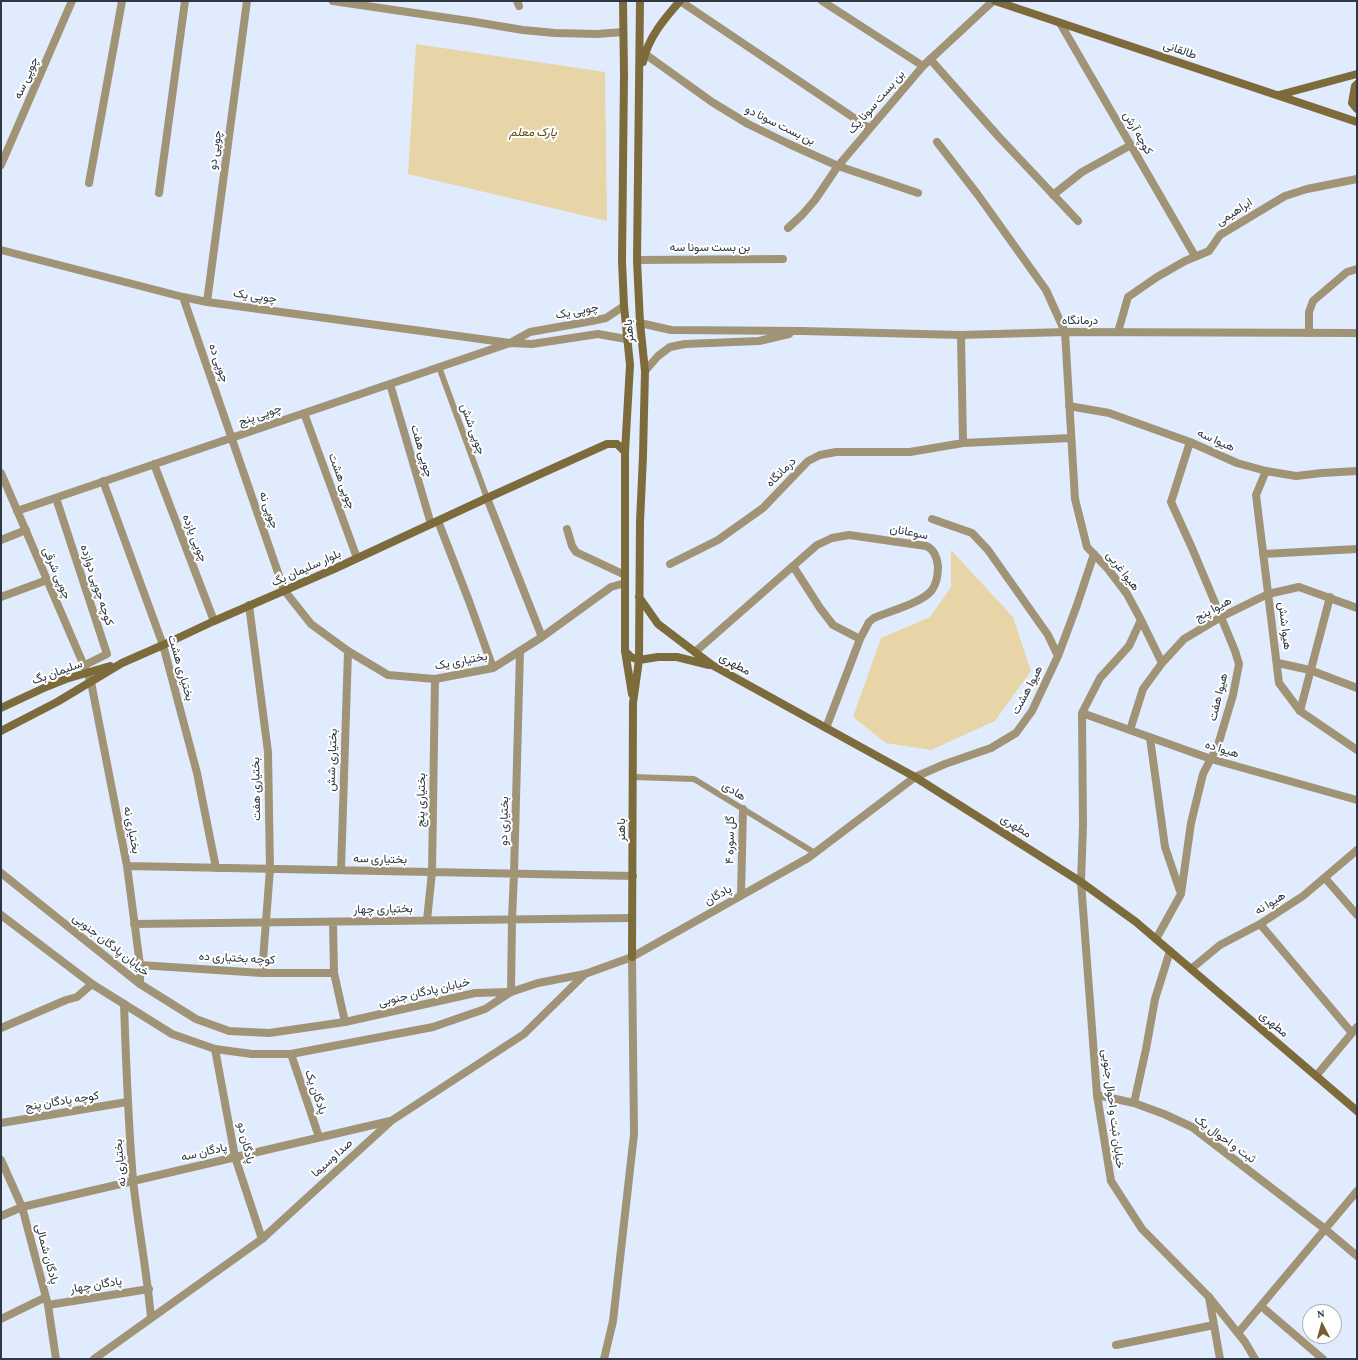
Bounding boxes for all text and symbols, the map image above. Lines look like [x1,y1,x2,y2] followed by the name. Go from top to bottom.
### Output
[1161,38,1199,62] street label: طالقانی
[10,55,42,101] street label: چوپی سه
[844,67,908,137] street label: بن بست سونا یک
[743,102,817,148] street label: بن بست سونا دو
[1120,109,1156,157] street label: کوچه آرش
[509,125,557,139] park label: پارک معلم
[205,129,225,171] street label: چوپی دو
[1213,195,1255,229] street label: ابراهیمی
[670,240,750,254] street label: بن بست سونا سه
[232,286,278,306] street label: چوپی یک
[554,300,600,322] street label: چوپی یک
[1062,313,1098,327] street label: درمانگاه
[621,319,637,343] street label: باهنر
[206,342,232,384] street label: چوپی ده
[236,401,284,429] street label: چوپی پنج
[457,402,489,456] street label: چوپی شش
[408,423,436,479] street label: چوپی هفت
[1195,425,1237,455] street label: هیوا سه
[325,451,359,511] street label: چوپی هشت
[763,454,799,490] street label: درمانگاه
[256,489,282,531] street label: چوپی نه
[179,512,211,564] street label: چوپی یازده
[889,521,929,543] street label: سوعانان
[77,543,117,627] street label: کوچه چوپی دوازده
[40,545,74,601] street label: چوپی شرقی
[269,546,343,590] street label: بلوار سلیمان بگ
[1103,548,1143,594] street label: هیوا غربی
[1192,593,1234,625] street label: هیوا پنج
[1275,601,1295,651] street label: هیوا شش
[165,633,197,703] street label: بختیاری هشت
[433,649,489,673] street label: بختیاری یک
[717,650,753,678] street label: مطهری
[30,656,84,688] street label: سلیمان بگ
[1008,663,1046,717] street label: هیوا هشت
[1205,671,1231,723] street label: هیوا هفت
[324,728,340,792] street label: بختیاری شش
[1203,737,1241,761] street label: هیوا ده
[248,757,264,821] street label: بختیاری هفت
[413,773,429,827] street label: بختیاری پنج
[719,778,749,804] street label: هادی
[496,796,512,846] street label: بختیاری دو
[120,805,144,855] street label: بختیاری نه
[998,811,1034,841] street label: مطهری
[722,816,738,864] street label: گل سوره ۴
[614,818,628,842] street label: باهنر
[353,851,407,867] street label: بختیاری سه
[702,882,734,908] street label: پادگان
[1252,888,1288,918] street label: هیوا نه
[353,901,413,917] street label: بختیاری چهار
[70,910,152,980] street label: خیابان پادگان جنوبی
[198,949,276,967] street label: کوچه بختیاری ده
[377,974,471,1010] street label: خیابان پادگان جنوبی
[1257,1008,1291,1040] street label: مطهری
[1099,1049,1127,1169] street label: خیابان ثبت و احوال جنوبی
[302,1068,330,1116] street label: پادگان یک
[24,1088,100,1114] street label: کوچه پادگان پنج
[1191,1112,1259,1166] street label: ثبت و احوال یک
[234,1121,258,1165] street label: پادگان دو
[308,1136,356,1180] street label: صدا وسیما
[111,1138,129,1188] street label: بختیاری نه
[179,1140,229,1164] street label: پادگان سه
[32,1222,62,1286] street label: پادگان شمالی
[69,1274,123,1296] street label: پادگان چهار
[1302,1304,1342,1344] north arrow
[1316,1307,1325,1319] text: N

